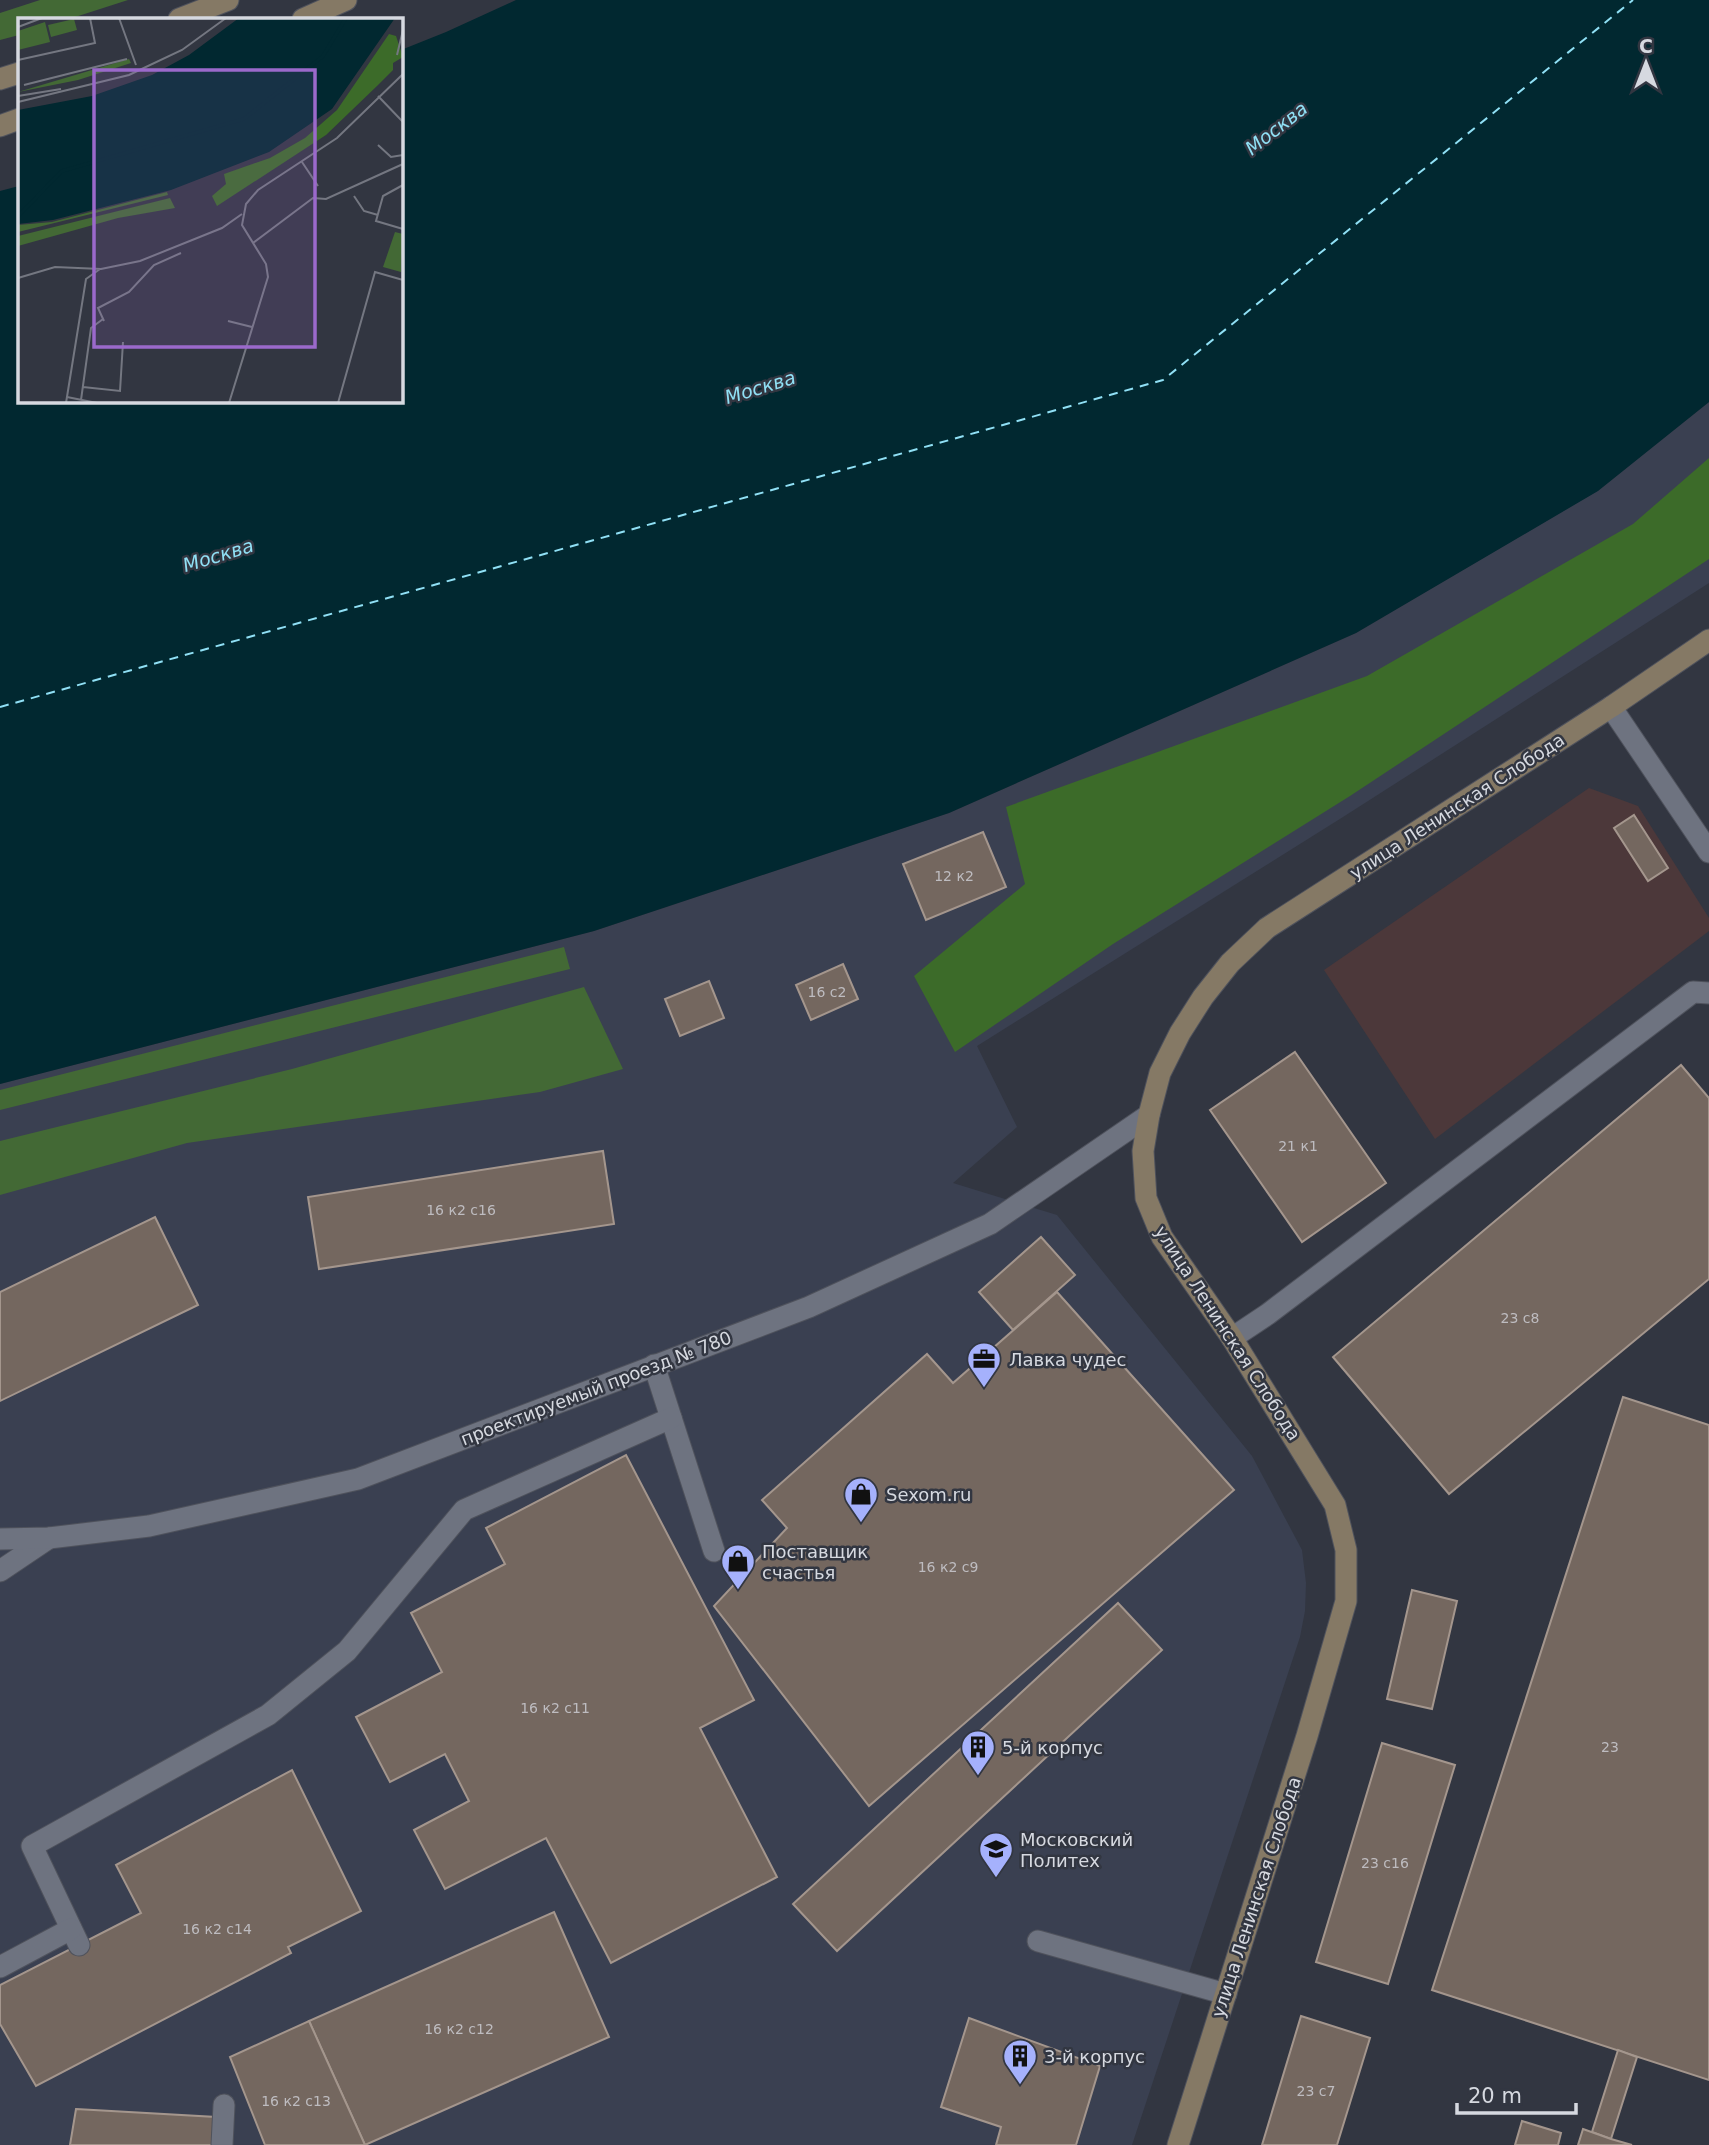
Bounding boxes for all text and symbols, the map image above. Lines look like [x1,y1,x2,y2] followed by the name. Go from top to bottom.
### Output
[18,18,402,402] inset map
[1611,28,1681,98] north arrow
[1639,35,1653,57] text: С
[1241,97,1311,159] water label: Москва
[722,366,798,408] water label: Москва
[180,534,256,576] water label: Москва
[1346,729,1568,883] street label: улица Ленинская Слобода
[934,868,974,884] house number: 12 к2
[808,984,846,1000] house number: 16 с2
[1278,1138,1318,1154] house number: 21 к1
[426,1202,496,1218] house number: 16 к2 с16
[1151,1222,1305,1444] street label: улица Ленинская Слобода
[1501,1310,1539,1326] house number: 23 c8
[458,1326,734,1450] street label: проектируемый проезд № 780
[965,1340,1003,1389] office icon: Лавка чудес
[1009,1349,1127,1370] place label: Лавка чудес
[842,1475,880,1524] shop icon: Sexom.ru
[886,1484,971,1505] place label: Sexom.ru
[762,1541,868,1583] place label: Поставщик счастья
[719,1542,757,1591] shop icon: Поставщик счастья
[918,1559,978,1575] house number: 16 к2 с9
[520,1700,590,1716] house number: 16 к2 с11
[959,1728,997,1777] building icon: 5-й корпус
[1002,1737,1103,1758] place label: 5-й корпус
[1601,1739,1619,1755] house number: 23
[1207,1774,1305,2020] street label: улица Ленинская Слобода
[1020,1829,1133,1871] place label: Московский Политех
[977,1830,1015,1879] school or university icon: Московский Политех
[1361,1855,1409,1871] house number: 23 с16
[182,1921,252,1937] house number: 16 к2 с14
[424,2021,494,2037] house number: 16 к2 с12
[1001,2037,1039,2086] building icon: 3-й корпус
[1044,2046,1145,2067] place label: 3-й корпус
[1457,2072,1576,2116] scale bar
[1297,2083,1335,2099] house number: 23 с7
[1468,2084,1522,2108] text: 20 m
[261,2093,331,2109] house number: 16 к2 с13

